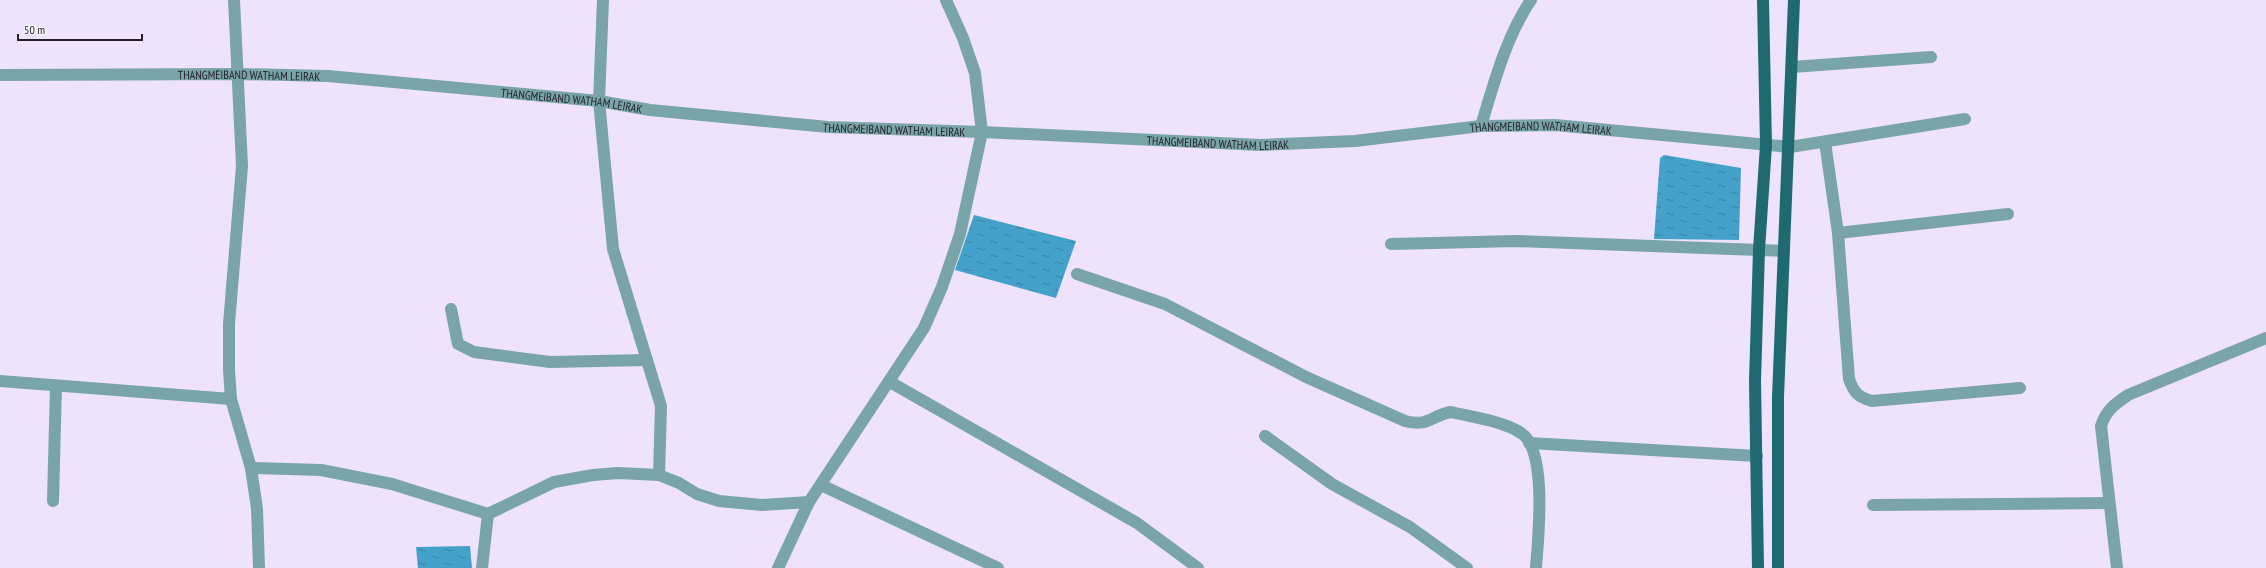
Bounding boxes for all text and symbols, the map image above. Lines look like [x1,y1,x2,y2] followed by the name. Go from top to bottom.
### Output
[18,16,142,42] scale bar
[24,22,45,37] text: 50 m
[178,66,320,83] street label: THANGMEIBAND WATHAM LEIRAK
[500,84,644,116] street label: THANGMEIBAND WATHAM LEIRAK
[1469,117,1613,138] street label: THANGMEIBAND WATHAM LEIRAK
[822,119,966,139] street label: THANGMEIBAND WATHAM LEIRAK
[1146,132,1289,153] street label: THANGMEIBAND WATHAM LEIRAK

